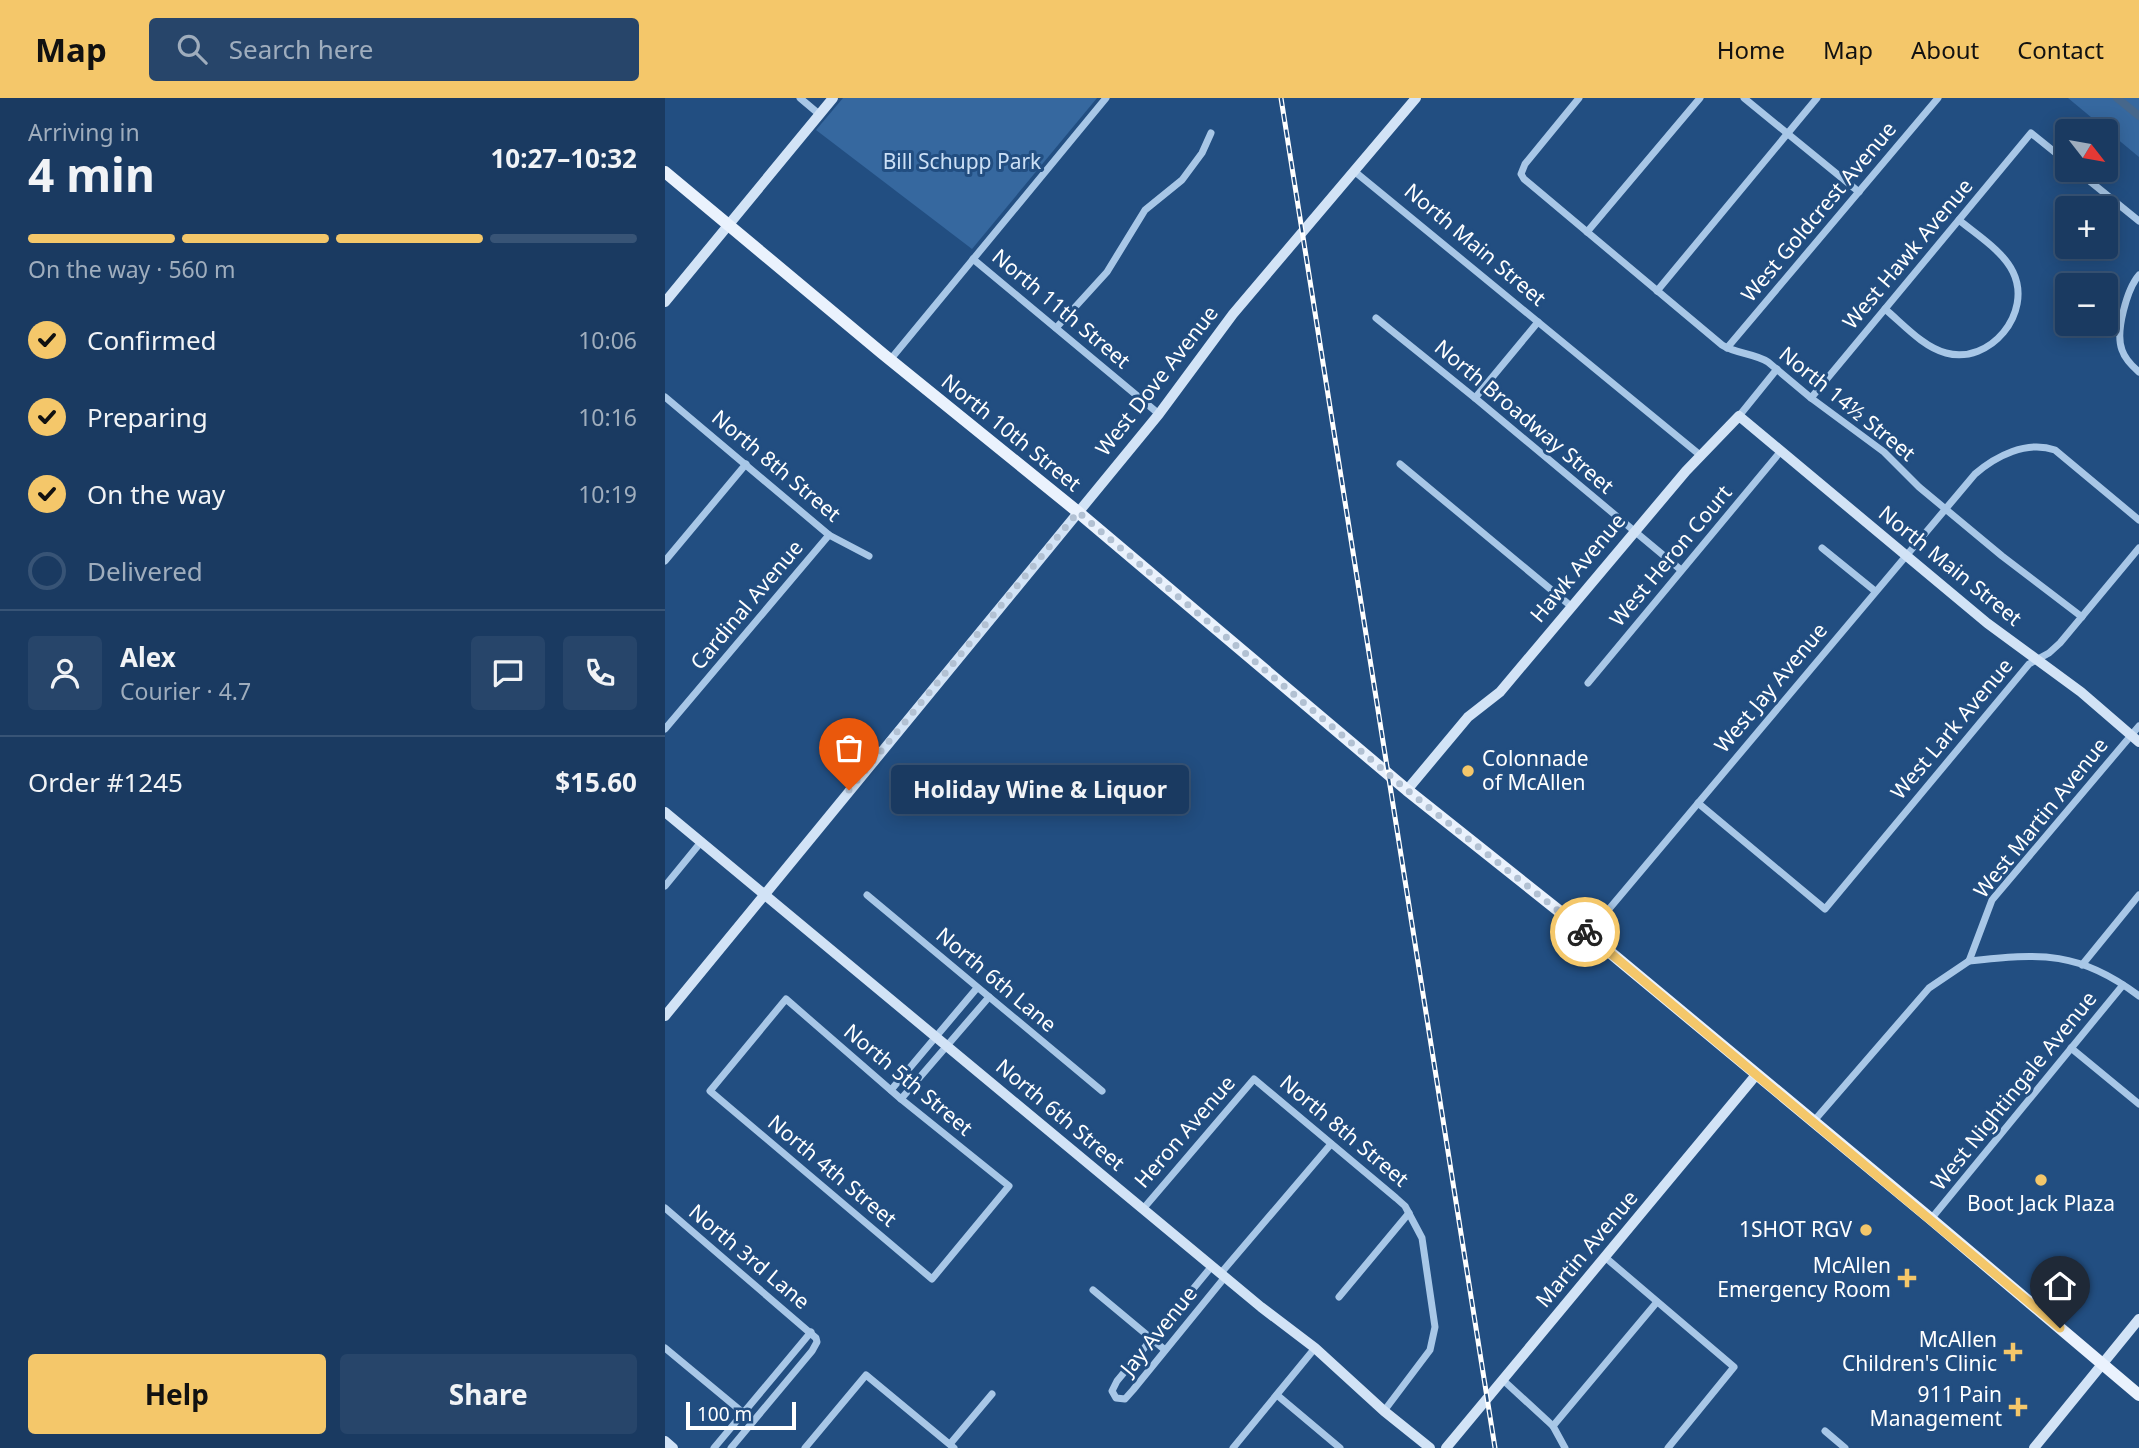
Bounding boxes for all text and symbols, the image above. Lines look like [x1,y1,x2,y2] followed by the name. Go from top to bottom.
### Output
[149,18,639,81] search box
[35,27,107,72] text: Map
[173,30,211,68] icon: search
[229,31,373,67] text: Search here
[1717,33,1785,66] text: Home
[1823,33,1873,66] text: Map
[1911,33,1979,66] text: About
[2017,33,2104,66] text: Contact
[1734,115,1902,307] street label: West Goldcrest Avenue
[28,116,140,148] text: Arriving in
[2055,119,2117,182] north arrow
[2055,119,2118,336] map controls
[490,140,637,176] text: 10:27–10:32
[28,143,155,205] text: 4 min
[883,147,1042,175] park label: Bill Schupp Park
[1836,172,1978,334] street label: West Hawk Avenue
[1399,177,1553,312] street label: North Main Street
[2055,196,2118,259] button: +
[987,242,1137,375] street label: North 11th Street
[28,253,235,285] text: On the way · 560 m
[2055,273,2118,336] button: −
[1089,300,1224,461] street label: West Dove Avenue
[28,321,66,359] icon: check
[87,322,217,358] text: Confirmed
[578,324,637,356] text: 10:06
[1429,333,1620,500] street label: North Broadway Street
[1774,340,1922,467] street label: North 14½ Street
[936,367,1088,497] street label: North 10th Street
[28,398,66,436] icon: check
[87,399,208,435] text: Preparing
[578,401,637,433] text: 10:16
[706,403,847,528] street label: North 8th Street
[28,475,66,513] icon: check
[87,476,225,512] text: On the way
[578,478,637,510] text: 10:19
[1603,479,1738,632] street label: West Heron Court
[1873,499,2028,632] street label: North Main Street
[1523,507,1631,628] street label: Hawk Avenue
[684,534,809,675] street label: Cardinal Avenue
[87,553,203,589] text: Delivered
[1708,617,1833,758] street label: West Jay Avenue
[28,636,102,710] button: person
[471,636,545,710] button: chat
[563,636,637,710] button: phone
[120,639,176,675] text: Alex
[1884,652,2018,805] street label: West Lark Avenue
[120,675,251,707] text: Courier · 4.7
[819,718,879,790] pin
[830,729,868,767] icon: bag
[1967,731,2114,903] street label: West Martin Avenue
[1482,744,1589,796] place label: Colonnade of McAllen
[1460,763,1476,779] marker: Colonnade of McAllen
[28,764,183,800] text: Order #1245
[555,764,637,800] text: $15.60
[891,766,1189,814] callout: Holiday Wine & Liquor
[913,773,1167,805] text: Holiday Wine & Liquor
[1550,897,1620,967] courier
[1566,913,1604,951] icon: bike
[931,921,1063,1038] street label: North 6th Lane
[1924,985,2102,1196] street label: West Nightingale Avenue
[838,1017,979,1142] street label: North 5th Street
[990,1052,1131,1177] street label: North 6th Street
[1274,1068,1415,1193] street label: North 8th Street
[1128,1069,1241,1194] street label: Heron Avenue
[762,1108,903,1233] street label: North 4th Street
[2033,1172,2049,1188] marker: Boot Jack Plaza
[1529,1184,1643,1313] street label: Martin Avenue
[1967,1189,2115,1217] place label: Boot Jack Plaza
[683,1197,816,1315] street label: North 3rd Lane
[1739,1215,1852,1243] place label: 1SHOT RGV
[1858,1222,1874,1238] marker: 1SHOT RGV
[1717,1251,1891,1303] place label: McAllen Emergency Room
[2030,1256,2090,1328] pin
[2041,1267,2079,1305] icon: home
[1897,1268,1917,1288] marker: McAllen Emergency Room
[1112,1280,1203,1382] street label: Jay Avenue
[1842,1325,1997,1377] place label: McAllen Children's Clinic
[2003,1342,2023,1362] marker: McAllen Children's Clinic
[28,1354,326,1434] button: Help
[340,1354,637,1434] button: Share
[1870,1380,2002,1432] place label: 911 Pain Management
[2008,1397,2028,1417] marker: 911 Pain Management
[686,1399,796,1431] scale bar
[697,1401,752,1427] text: 100 m

